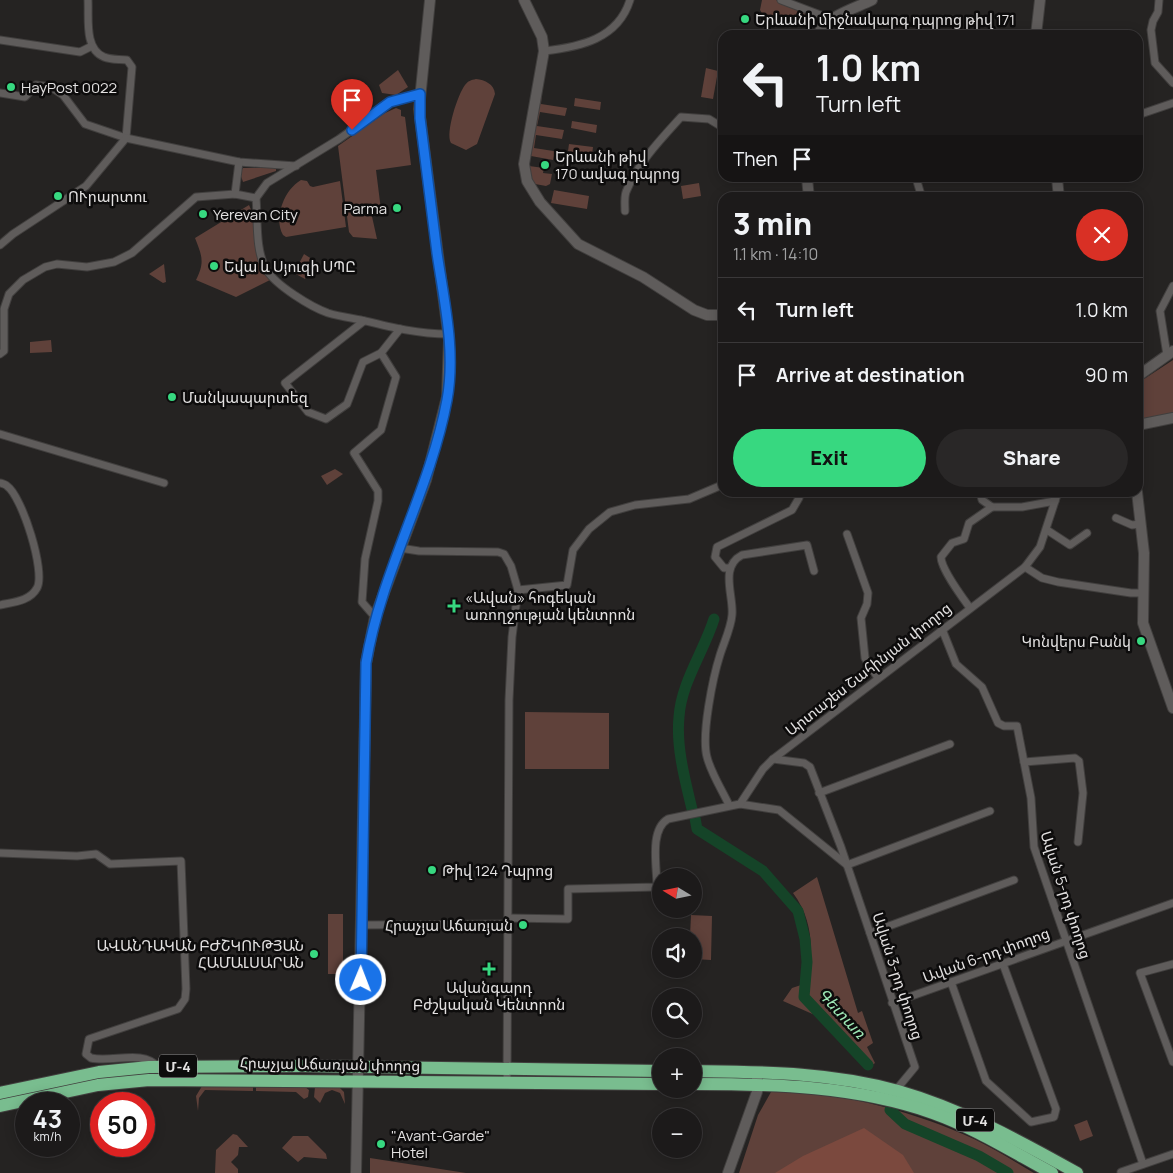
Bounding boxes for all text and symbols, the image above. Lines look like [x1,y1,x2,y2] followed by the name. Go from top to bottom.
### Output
[755,9,1015,30] place label: Երևանի միջնակարգ դպրոց թիվ 171
[739,13,751,25] marker: Երևանի միջնակարգ դպրոց թիվ 171
[816,44,921,92] text: 1.0 km
[733,50,798,115] icon: left
[21,77,117,98] place label: HayPost 0022
[331,79,373,130] pin
[5,81,17,93] marker: HayPost 0022
[338,86,366,114] icon: arrive
[816,89,901,119] text: Turn left
[788,145,816,173] icon: arrive
[555,146,680,184] place label: Երևանի թիվ 170 ավագ դպրոց
[733,146,778,172] text: Then
[539,159,551,171] marker: Երևանի թիվ 170 ավագ դպրոց
[68,186,147,207] place label: ՈՒրարտու
[52,190,64,202] marker: ՈՒրարտու
[343,198,387,219] place label: Parma
[391,202,403,214] marker: Parma
[733,203,812,244] text: 3 min
[213,204,298,225] place label: Yerevan City
[197,208,209,220] marker: Yerevan City
[1076,209,1128,261] button: close
[733,243,818,265] text: 1.1 km · 14:10
[224,256,356,277] place label: Եվա և Սյուզի ՍՊԸ
[208,260,220,272] marker: Եվա և Սյուզի ՍՊԸ
[733,296,761,324] icon: left
[776,297,854,323] text: Turn left
[1076,297,1128,323] text: 1.0 km
[733,361,761,389] icon: arrive
[776,362,965,388] text: Arrive at destination
[1085,362,1128,388] text: 90 m
[182,387,309,408] place label: Մանկապարտեզ
[166,391,178,403] marker: Մանկապարտեզ
[733,429,926,487] button: Exit
[936,429,1128,487] button: Share
[465,587,635,625] place label: «Ավան» հոգեկան առողջության կենտրոն
[781,597,955,741] street label: Արտաշես Շահինյան փողոց
[447,599,461,613] marker: «Ավան» հոգեկան առողջության կենտրոն
[1021,631,1131,652] place label: Կոնվերս Բանկ
[1135,635,1147,647] marker: Կոնվերս Բանկ
[1035,828,1097,962] street label: Ավան 5-րդ փողոց
[442,860,553,881] place label: Թիվ 124 Դպրոց
[426,864,438,876] marker: Թիվ 124 Դպրոց
[652,868,702,918] north arrow
[652,868,702,1158] map controls
[867,910,929,1042] street label: Ավան 3-րդ փողոց
[385,915,513,936] place label: Հրաչյա Աճառյան
[517,919,529,931] marker: Հրաչյա Աճառյան
[920,922,1052,988] street label: Ավան 6-րդ փողոց
[652,928,702,978] button: sound
[96,935,304,973] place label: ԱՎԱՆԴԱԿԱՆ ԲԺՇԿՈՒԹՅԱՆ ՀԱՄԱԼՍԱՐԱՆ
[308,948,320,960] marker: ԱՎԱՆԴԱԿԱՆ ԲԺՇԿՈՒԹՅԱՆ ՀԱՄԱԼՍԱՐԱՆ
[334,953,386,1005] position arrow
[482,962,496,976] marker: Ավանգարդ Բժշկական Կենտրոն
[413,977,565,1015] place label: Ավանգարդ Բժշկական Կենտրոն
[813,983,872,1044] water label: Գետառ
[652,988,702,1038] button: search
[652,1048,702,1098] button: +
[240,1052,420,1076] street label: Հրաչյա Աճառյան փողոց
[159,1054,197,1078] road number: Մ-4
[90,1092,155,1157] speed limit sign: 50
[33,1101,62,1136] text: 43
[652,1108,702,1158] button: −
[956,1108,994,1132] road number: Մ-4
[391,1125,490,1163] place label: "Avant-Garde" Hotel
[34,1128,61,1145] text: km/h
[375,1138,387,1150] marker: "Avant-Garde" Hotel

